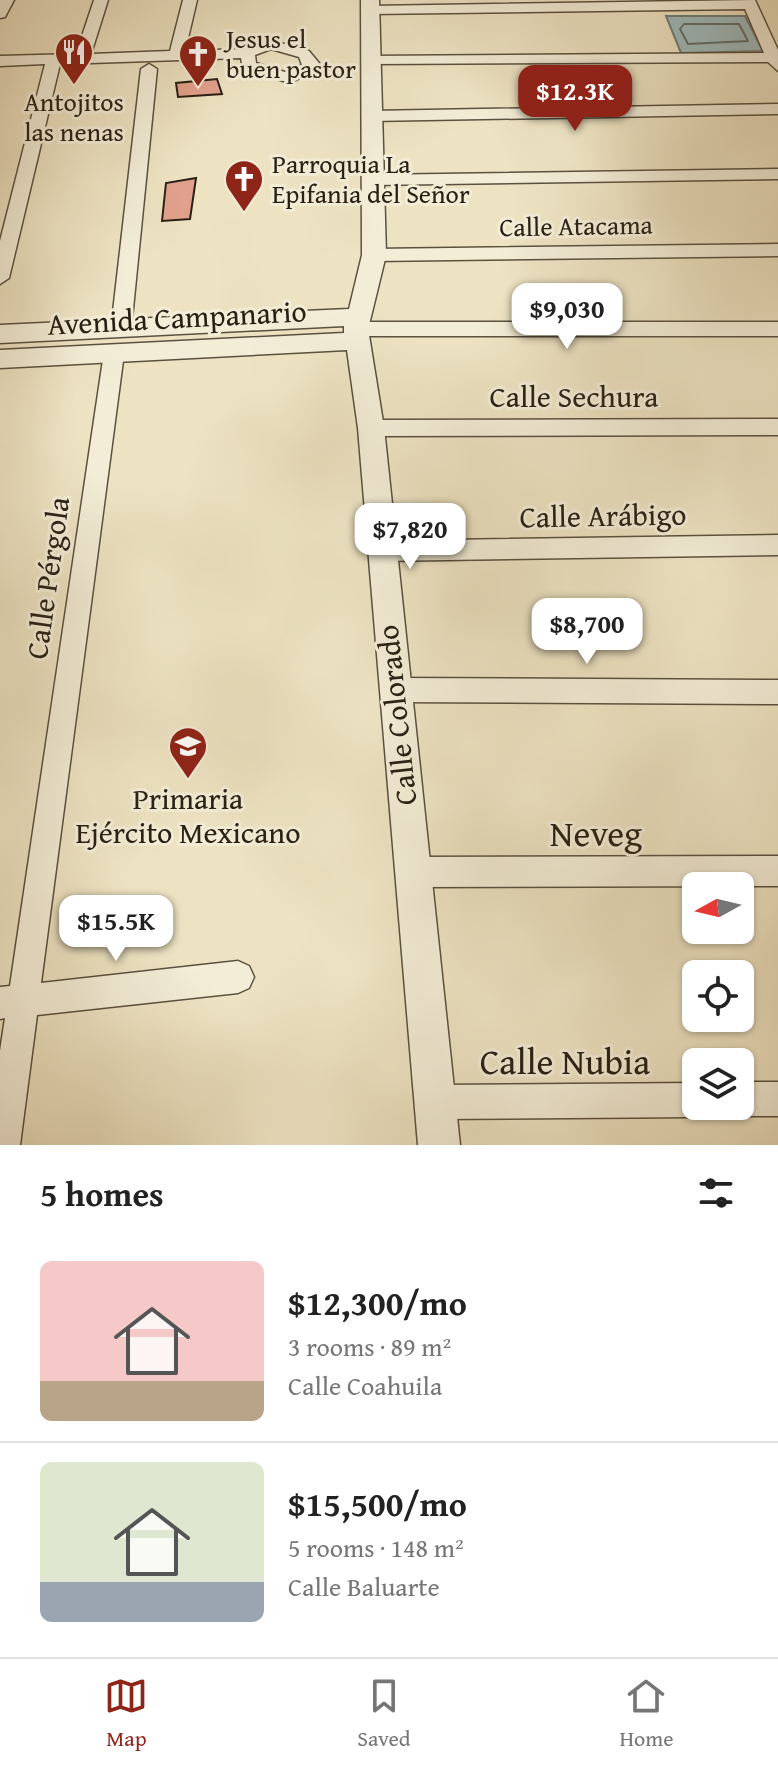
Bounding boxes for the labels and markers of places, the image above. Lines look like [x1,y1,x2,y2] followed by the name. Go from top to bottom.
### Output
[223,19,356,88] place label: Jesus el buen pastor
[53,31,95,86] restaurant icon: Antojitos las nenas
[177,33,219,88] church icon: Jesus el buen pastor
[510,65,640,133] pin: $12.3K
[24,82,124,151] place label: Antojitos las nenas
[272,144,470,213] place label: Parroquia La Epifania del Señor
[223,158,265,213] church icon: Parroquia La Epifania del Señor
[502,283,632,351] pin: $9,030
[345,503,475,571] pin: $7,820
[522,598,652,666] pin: $8,700
[167,725,209,780] school or university icon: Primaria Ejército Mexicano
[76,776,301,854] place label: Primaria Ejército Mexicano
[51,895,181,963] pin: $15.5K

